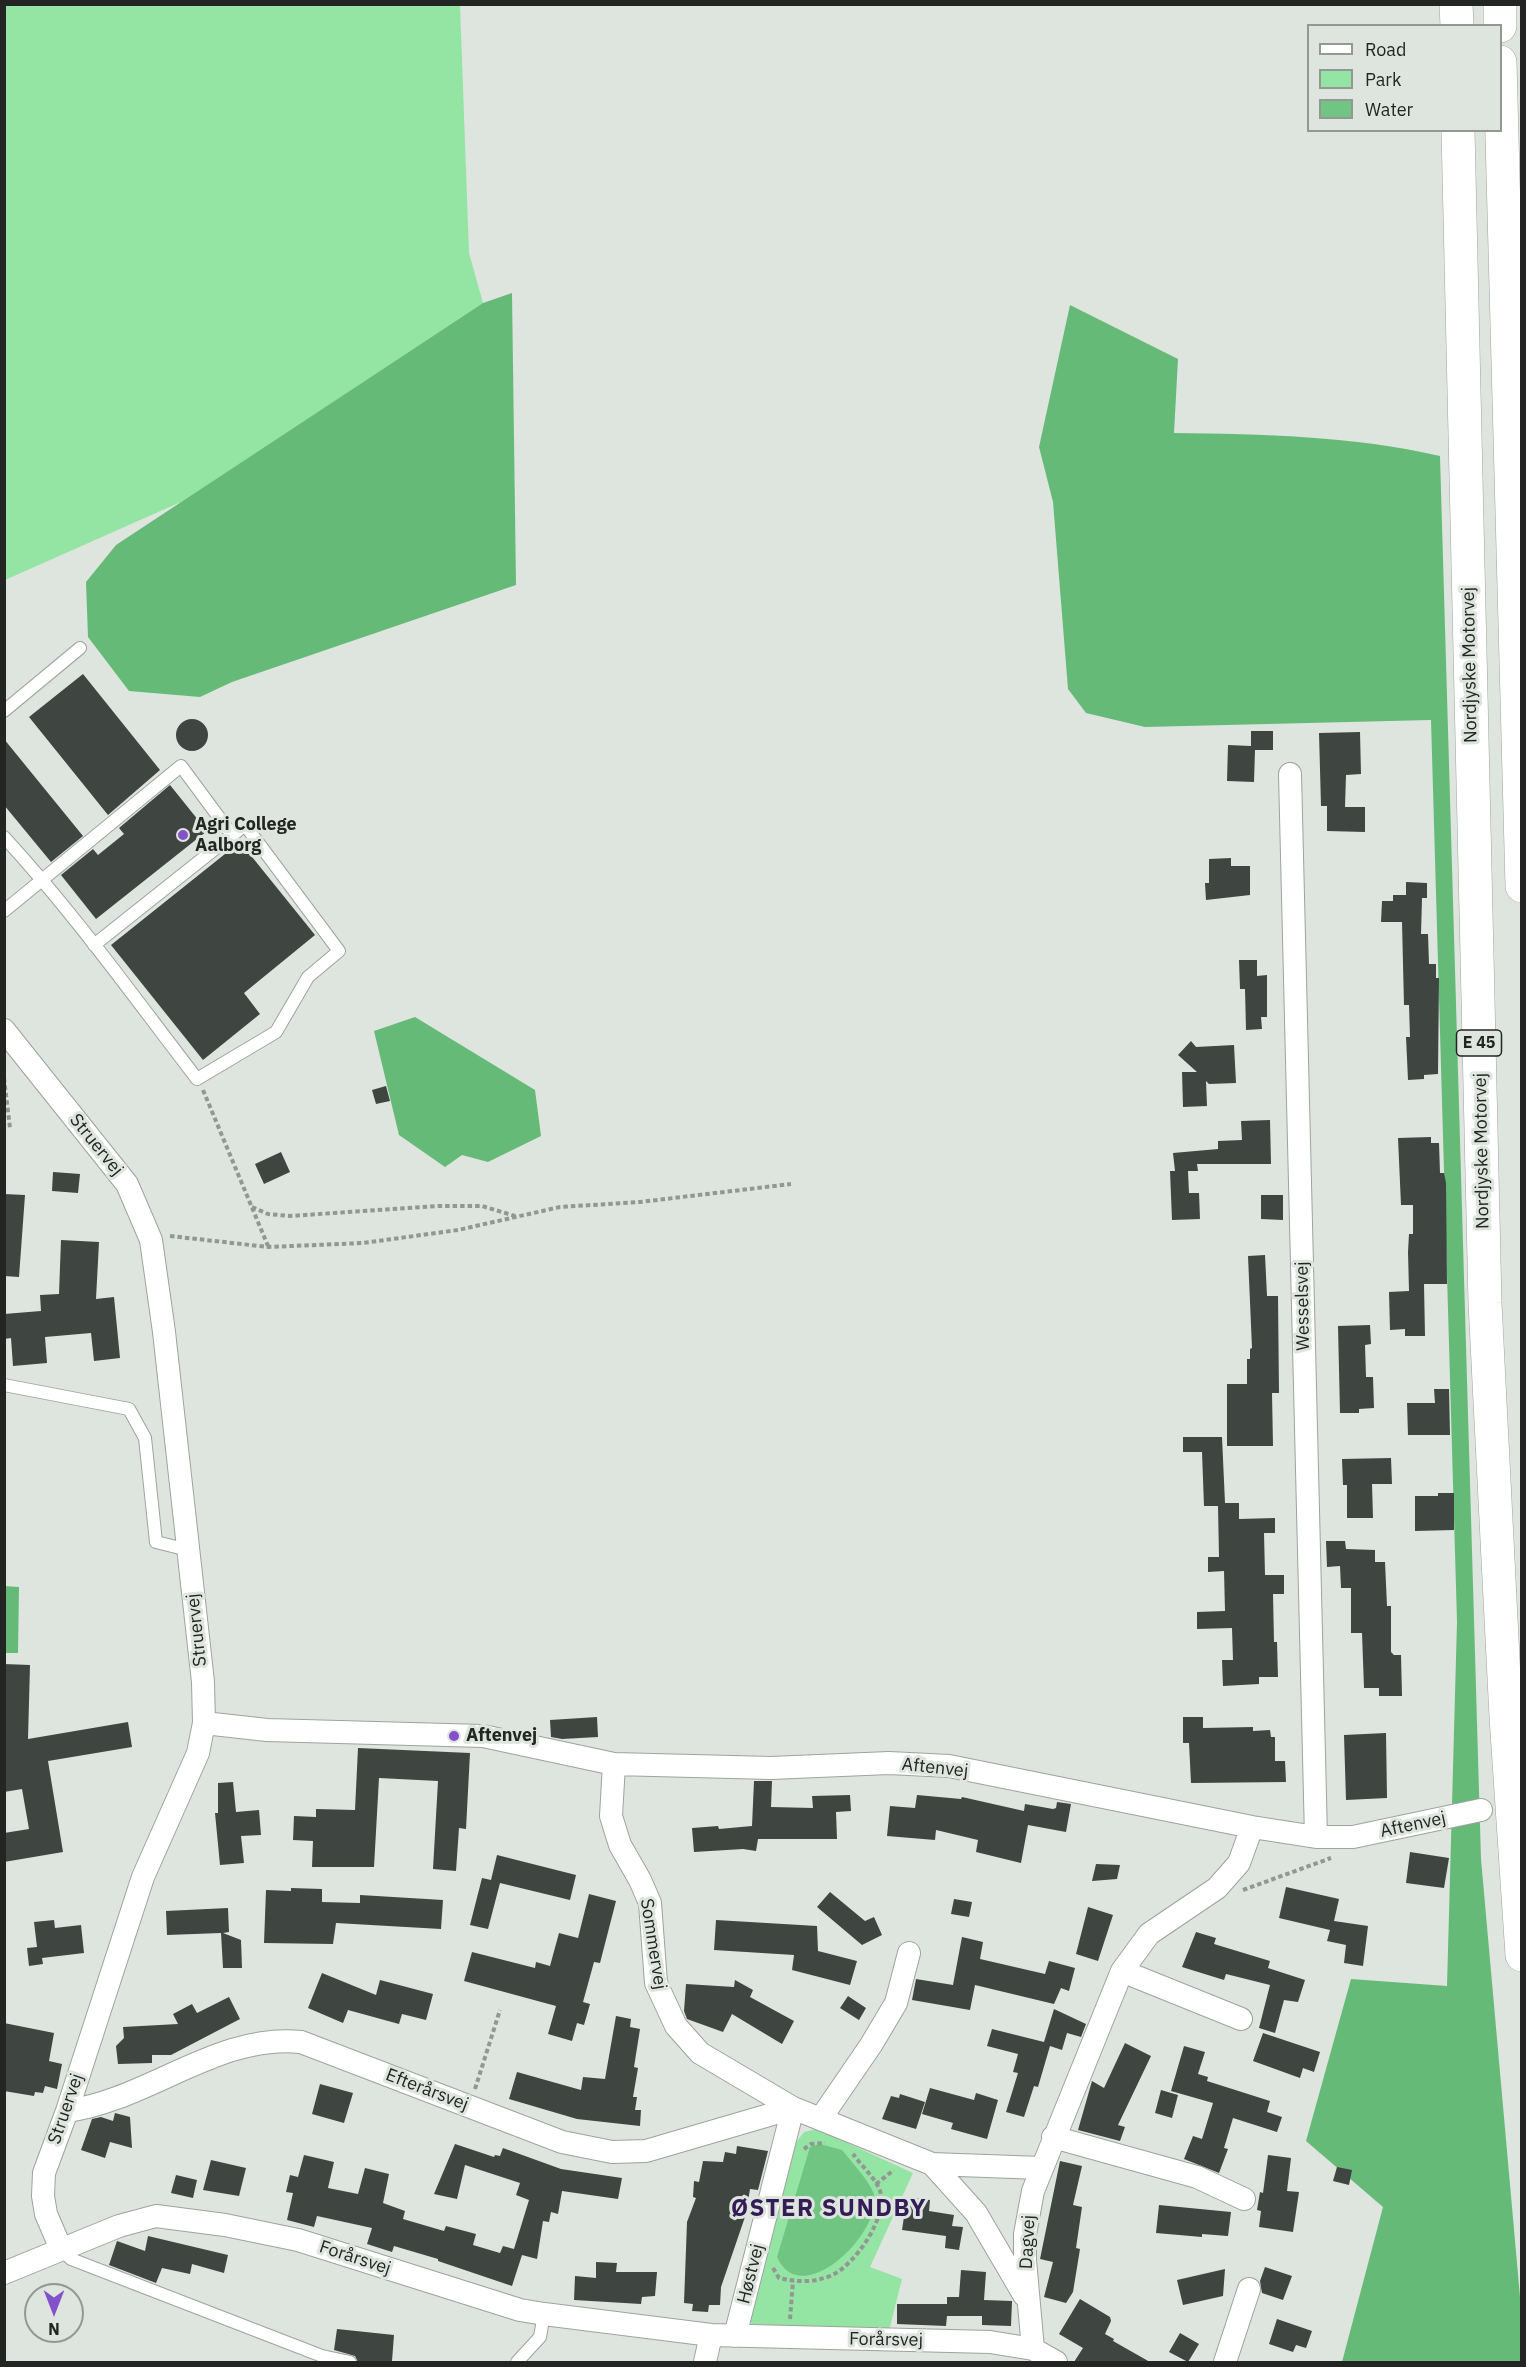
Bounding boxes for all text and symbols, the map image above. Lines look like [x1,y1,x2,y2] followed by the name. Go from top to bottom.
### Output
[1307,24,1502,132] legend
[1365,38,1406,61] text: Road
[1365,68,1401,91] text: Park
[1365,98,1413,121] text: Water
[1458,587,1482,743] street label: Nordjyske Motorvej
[195,814,297,856] place label: Agri College Aalborg
[176,828,190,842] marker: Agri College Aalborg
[1456,1030,1502,1056] road number: E 45
[1470,1073,1494,1229] street label: Nordjyske Motorvej
[65,1110,127,1180] street label: Struervej
[1291,1261,1315,1351] street label: Wesselsvej
[182,1592,212,1668] street label: Struervej
[466,1725,537,1747] place label: Aftenvej
[447,1729,461,1743] marker: Aftenvej
[901,1754,969,1782] street label: Aftenvej
[1378,1808,1448,1842] street label: Aftenvej
[635,1897,671,1991] street label: Sommervej
[383,2064,471,2116] street label: Efterårsvej
[44,2071,88,2147] street label: Struervej
[731,2195,927,2223] district label: ØSTER SUNDBY
[1016,2214,1040,2270] street label: Dagvej
[316,2236,394,2280] street label: Forårsvej
[733,2242,769,2306] street label: Høstvej
[24,2283,84,2343] north arrow
[48,2319,60,2339] text: N
[849,2329,923,2351] street label: Forårsvej

